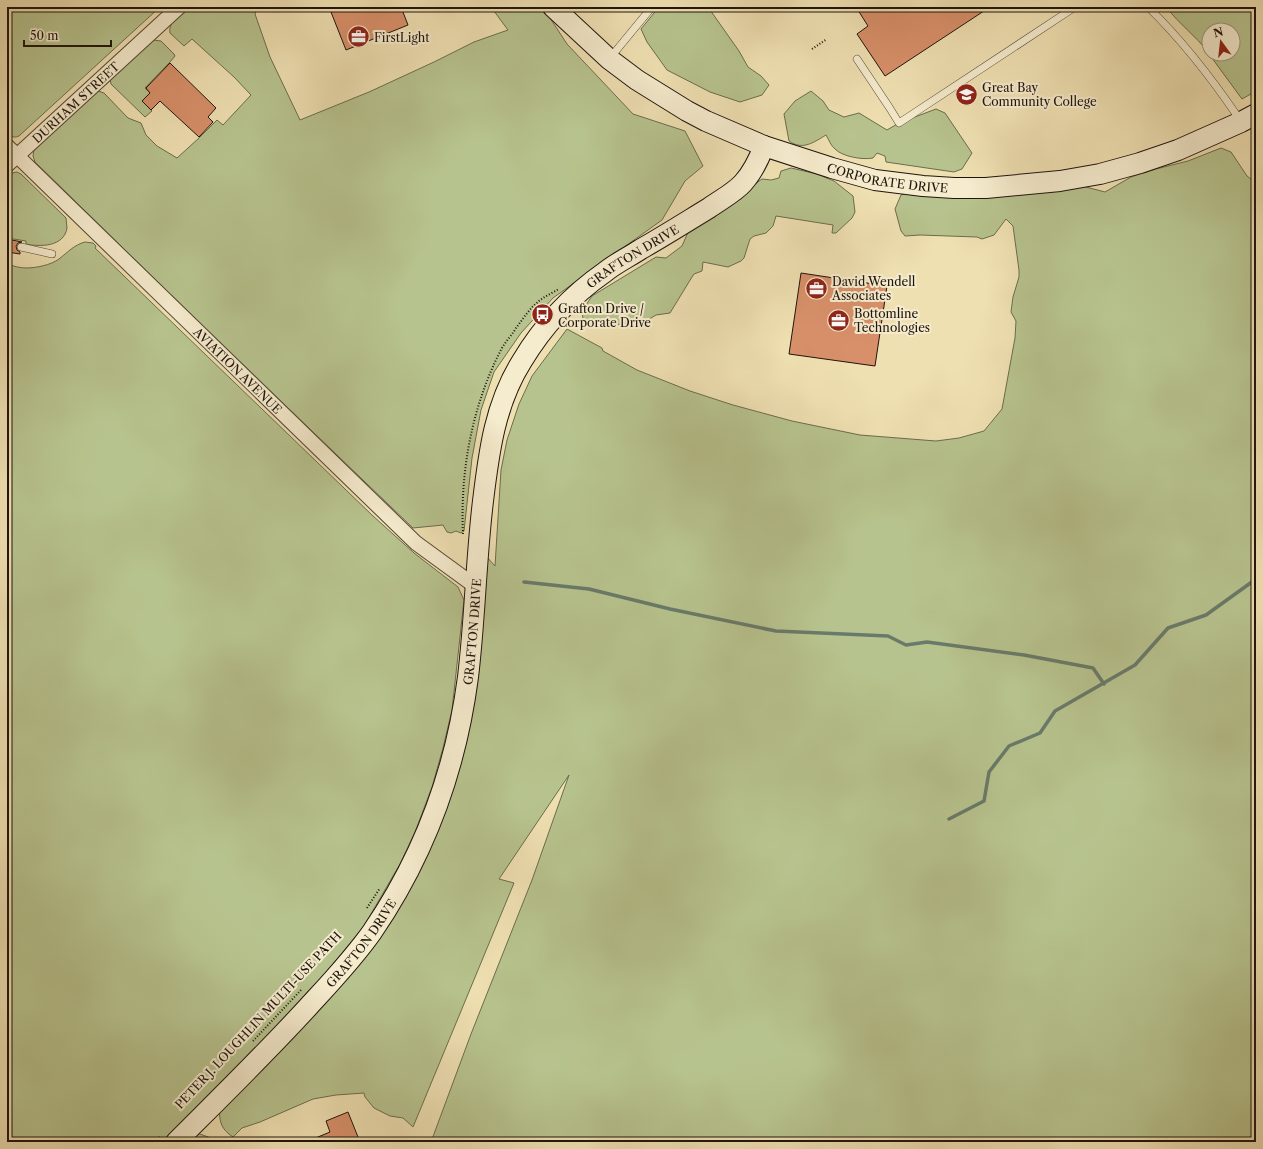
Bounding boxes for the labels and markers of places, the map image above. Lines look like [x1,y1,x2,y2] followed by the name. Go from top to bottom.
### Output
[346,24,372,50] office icon: FirstLight
[374,30,430,45] place label: FirstLight
[982,80,1097,109] place label: Great Bay Community College
[953,81,979,107] school or university icon: Great Bay Community College
[831,274,916,303] place label: David Wendell Associates
[803,275,829,301] office icon: David Wendell Associates
[558,301,651,330] place label: Grafton Drive / Corporate Drive
[529,302,555,328] bus stop icon: Grafton Drive / Corporate Drive
[854,306,930,335] place label: Bottomline Technologies
[825,307,851,333] office icon: Bottomline Technologies

